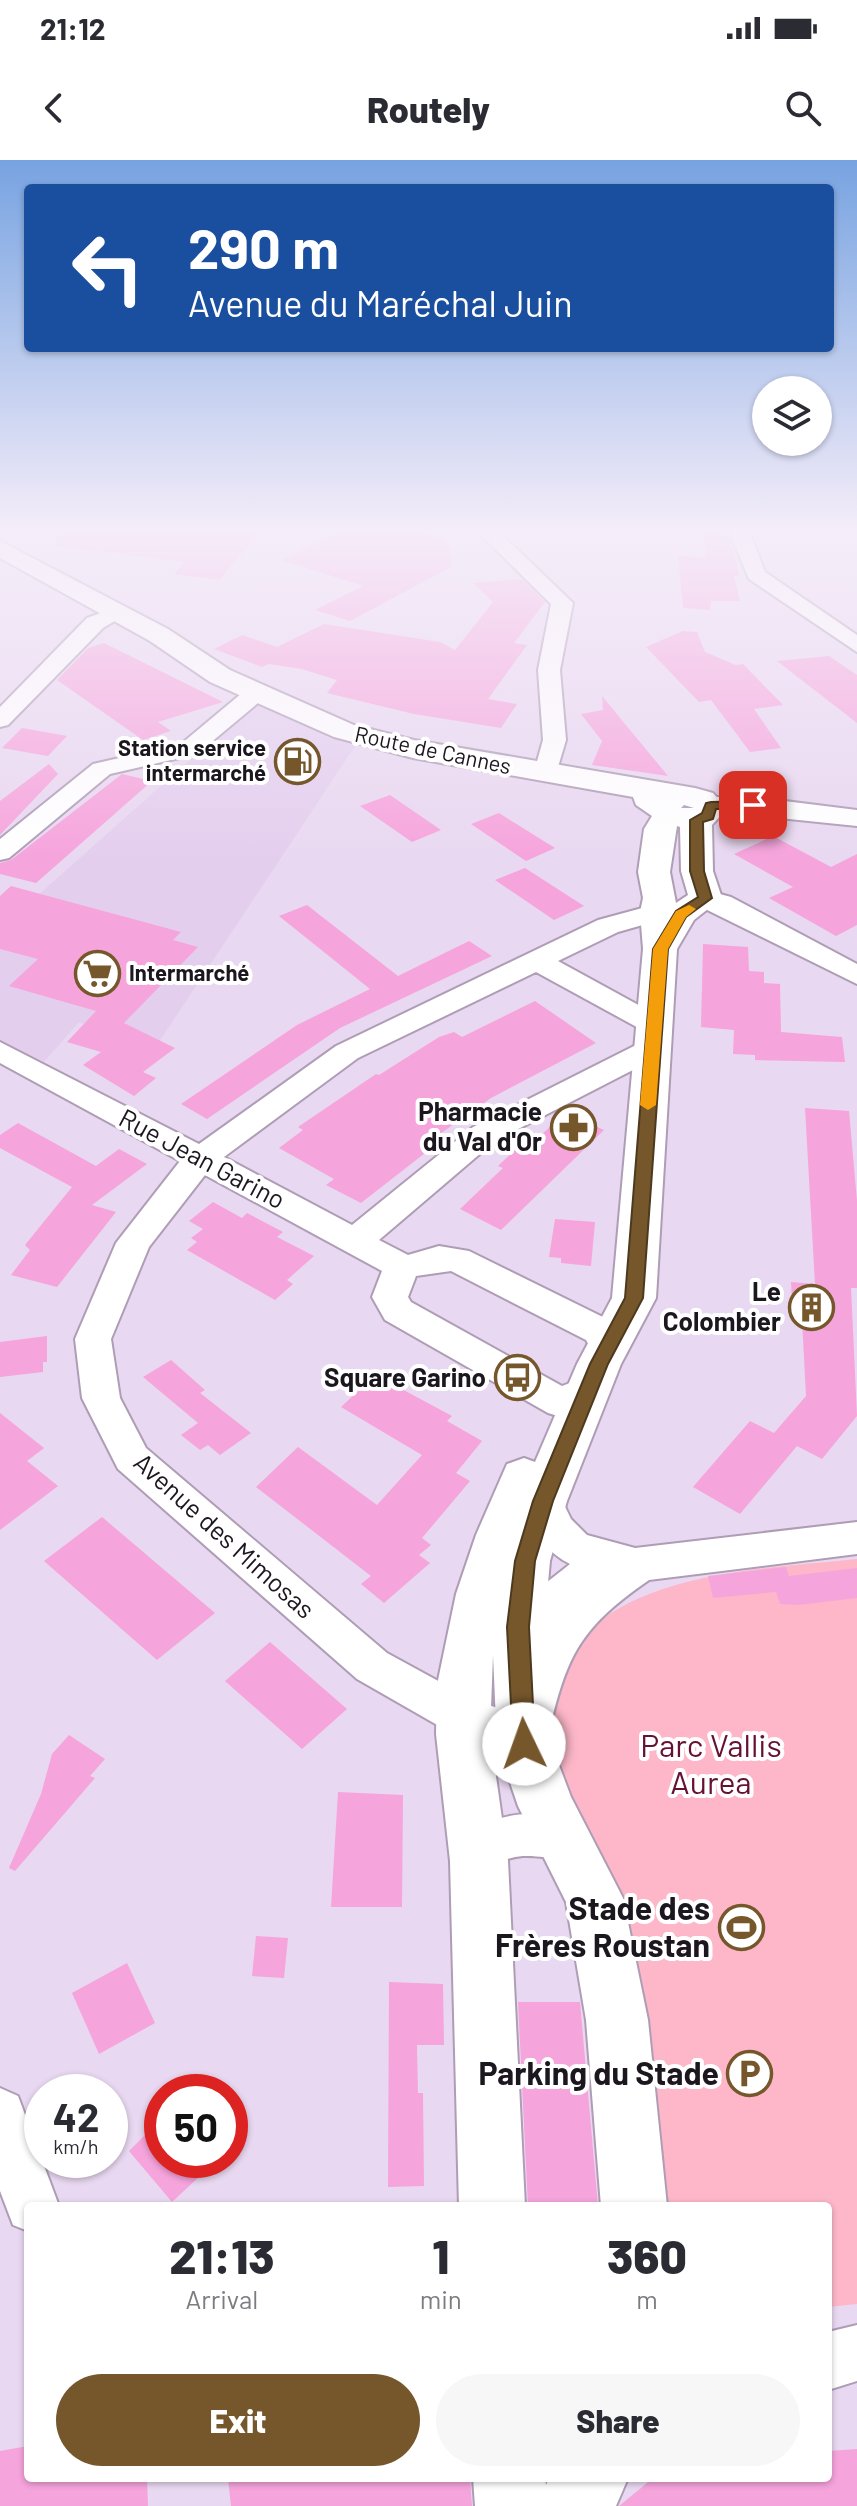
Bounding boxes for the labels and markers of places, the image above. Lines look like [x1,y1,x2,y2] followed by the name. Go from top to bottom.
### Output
[118,734,266,785] place label: Station service intermarché
[273,737,321,785] fuel station icon: Station service intermarché
[719,771,787,839] pin
[74,949,122,997] supermarket icon: Intermarché
[129,959,249,985] place label: Intermarché
[418,1095,542,1156] place label: Pharmacie du Val d'Or
[549,1103,597,1151] pharmacy icon: Pharmacie du Val d'Or
[663,1275,781,1336] place label: Le Colombier
[788,1283,836,1331] building icon: Le Colombier
[493,1354,541,1402] bus stop icon: Square Garino
[324,1361,486,1392] place label: Square Garino
[495,1888,710,1963] place label: Stade des Frères Roustan
[717,1903,765,1951] sports icon: Stade des Frères Roustan
[726,2050,774,2098] parking icon: Parking du Stade
[478,2053,719,2091] place label: Parking du Stade

